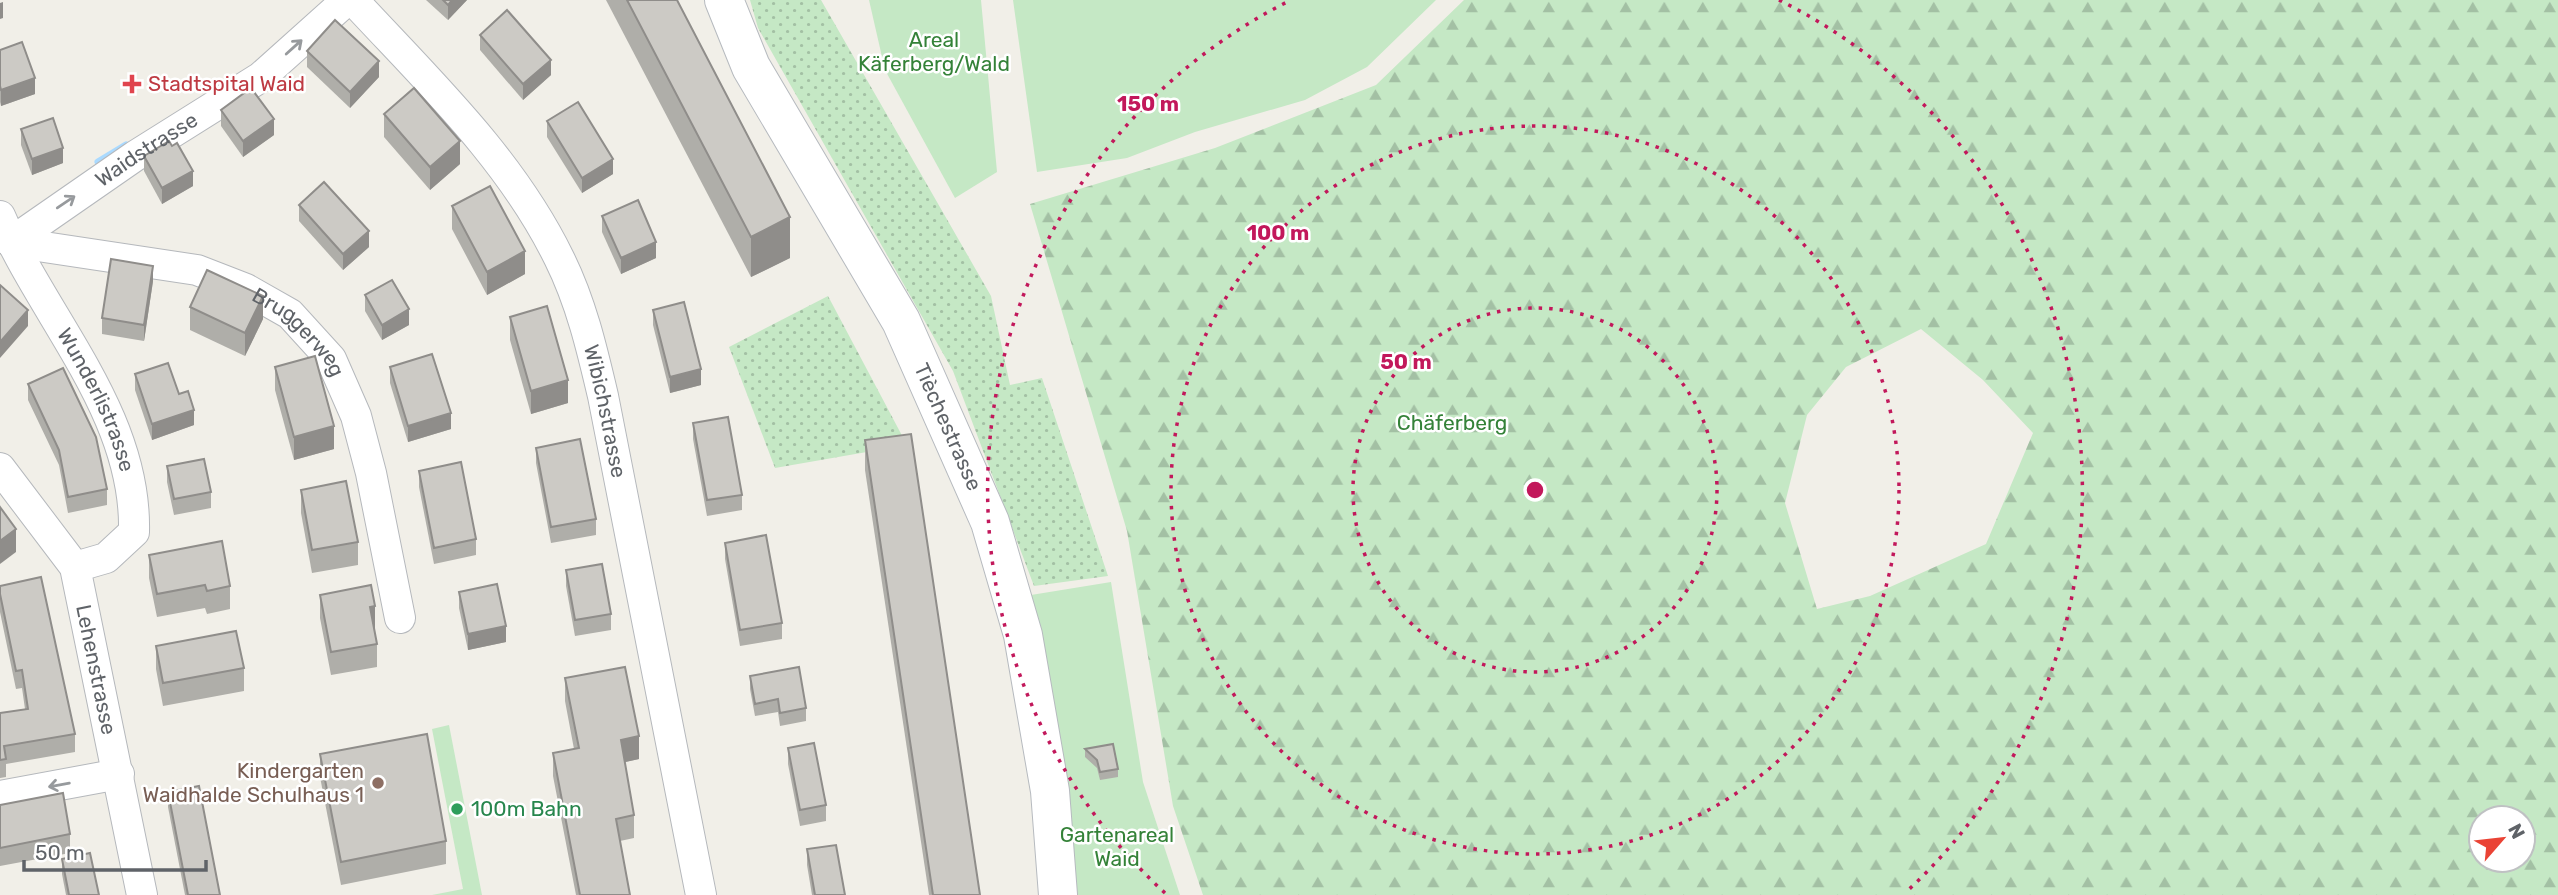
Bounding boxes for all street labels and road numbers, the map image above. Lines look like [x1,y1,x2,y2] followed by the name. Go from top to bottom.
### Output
[90,107,202,192] street label: Waidstrasse
[248,282,350,380] street label: Bruggerweg
[52,323,140,474] street label: Wunderlistrasse
[579,342,632,480] street label: Wibichstrasse
[909,359,987,494] street label: Tièchestrasse
[71,602,122,737] street label: Lehenstrasse

